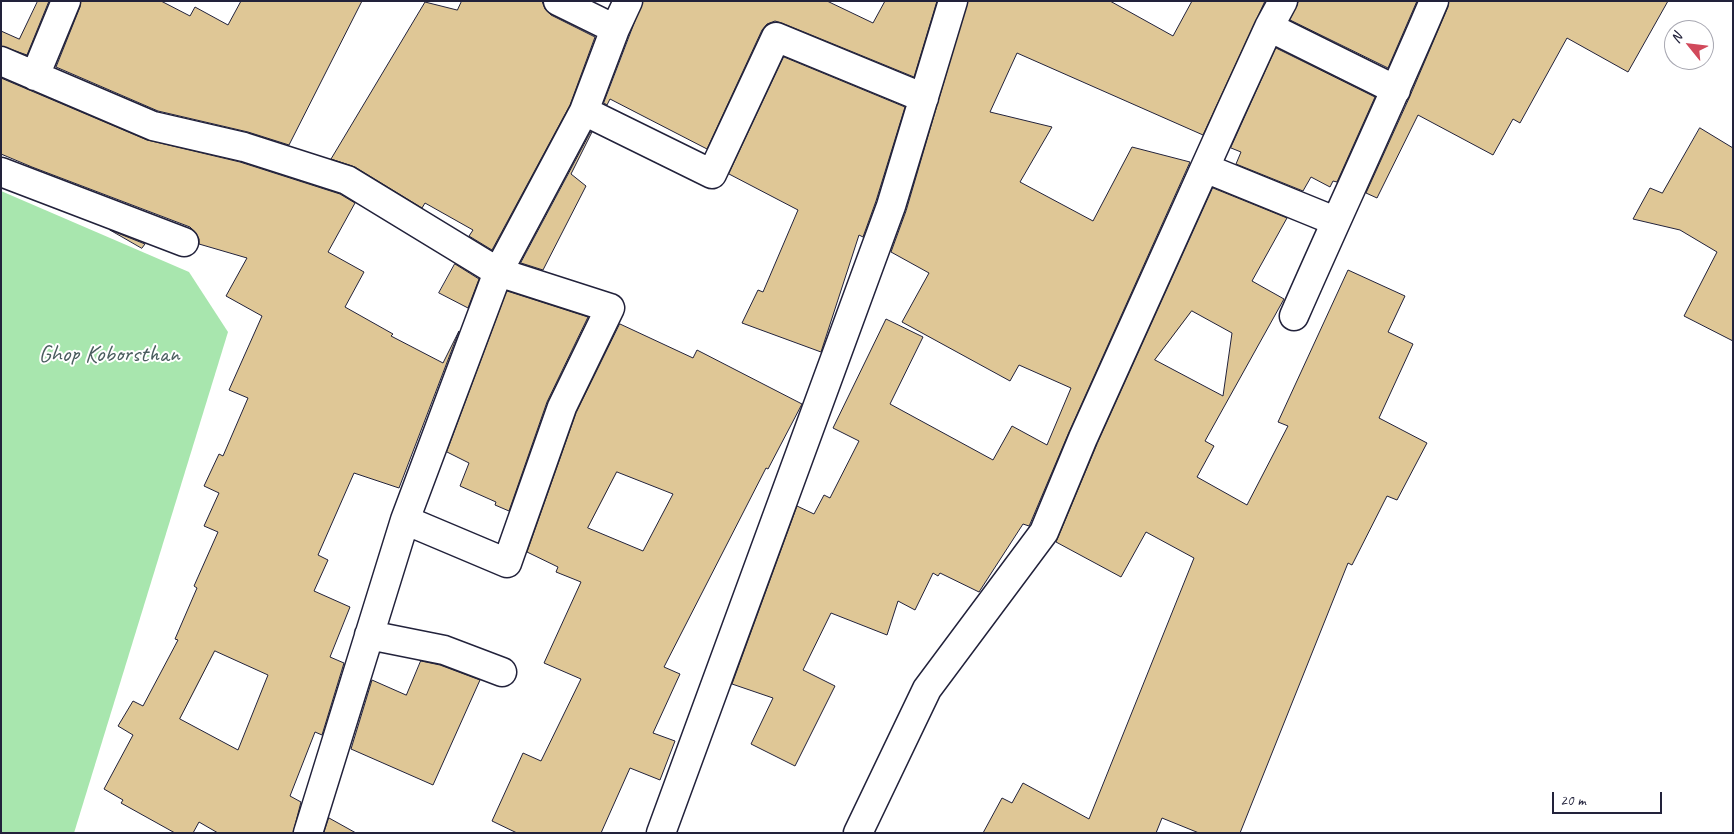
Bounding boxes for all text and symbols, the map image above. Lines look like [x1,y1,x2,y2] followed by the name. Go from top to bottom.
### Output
[1664,20,1714,70] north arrow
[1667,30,1686,46] text: N
[39,341,179,369] park label: Ghop Koborsthan
[1554,782,1664,814] scale bar
[1560,791,1586,810] text: 20 m

